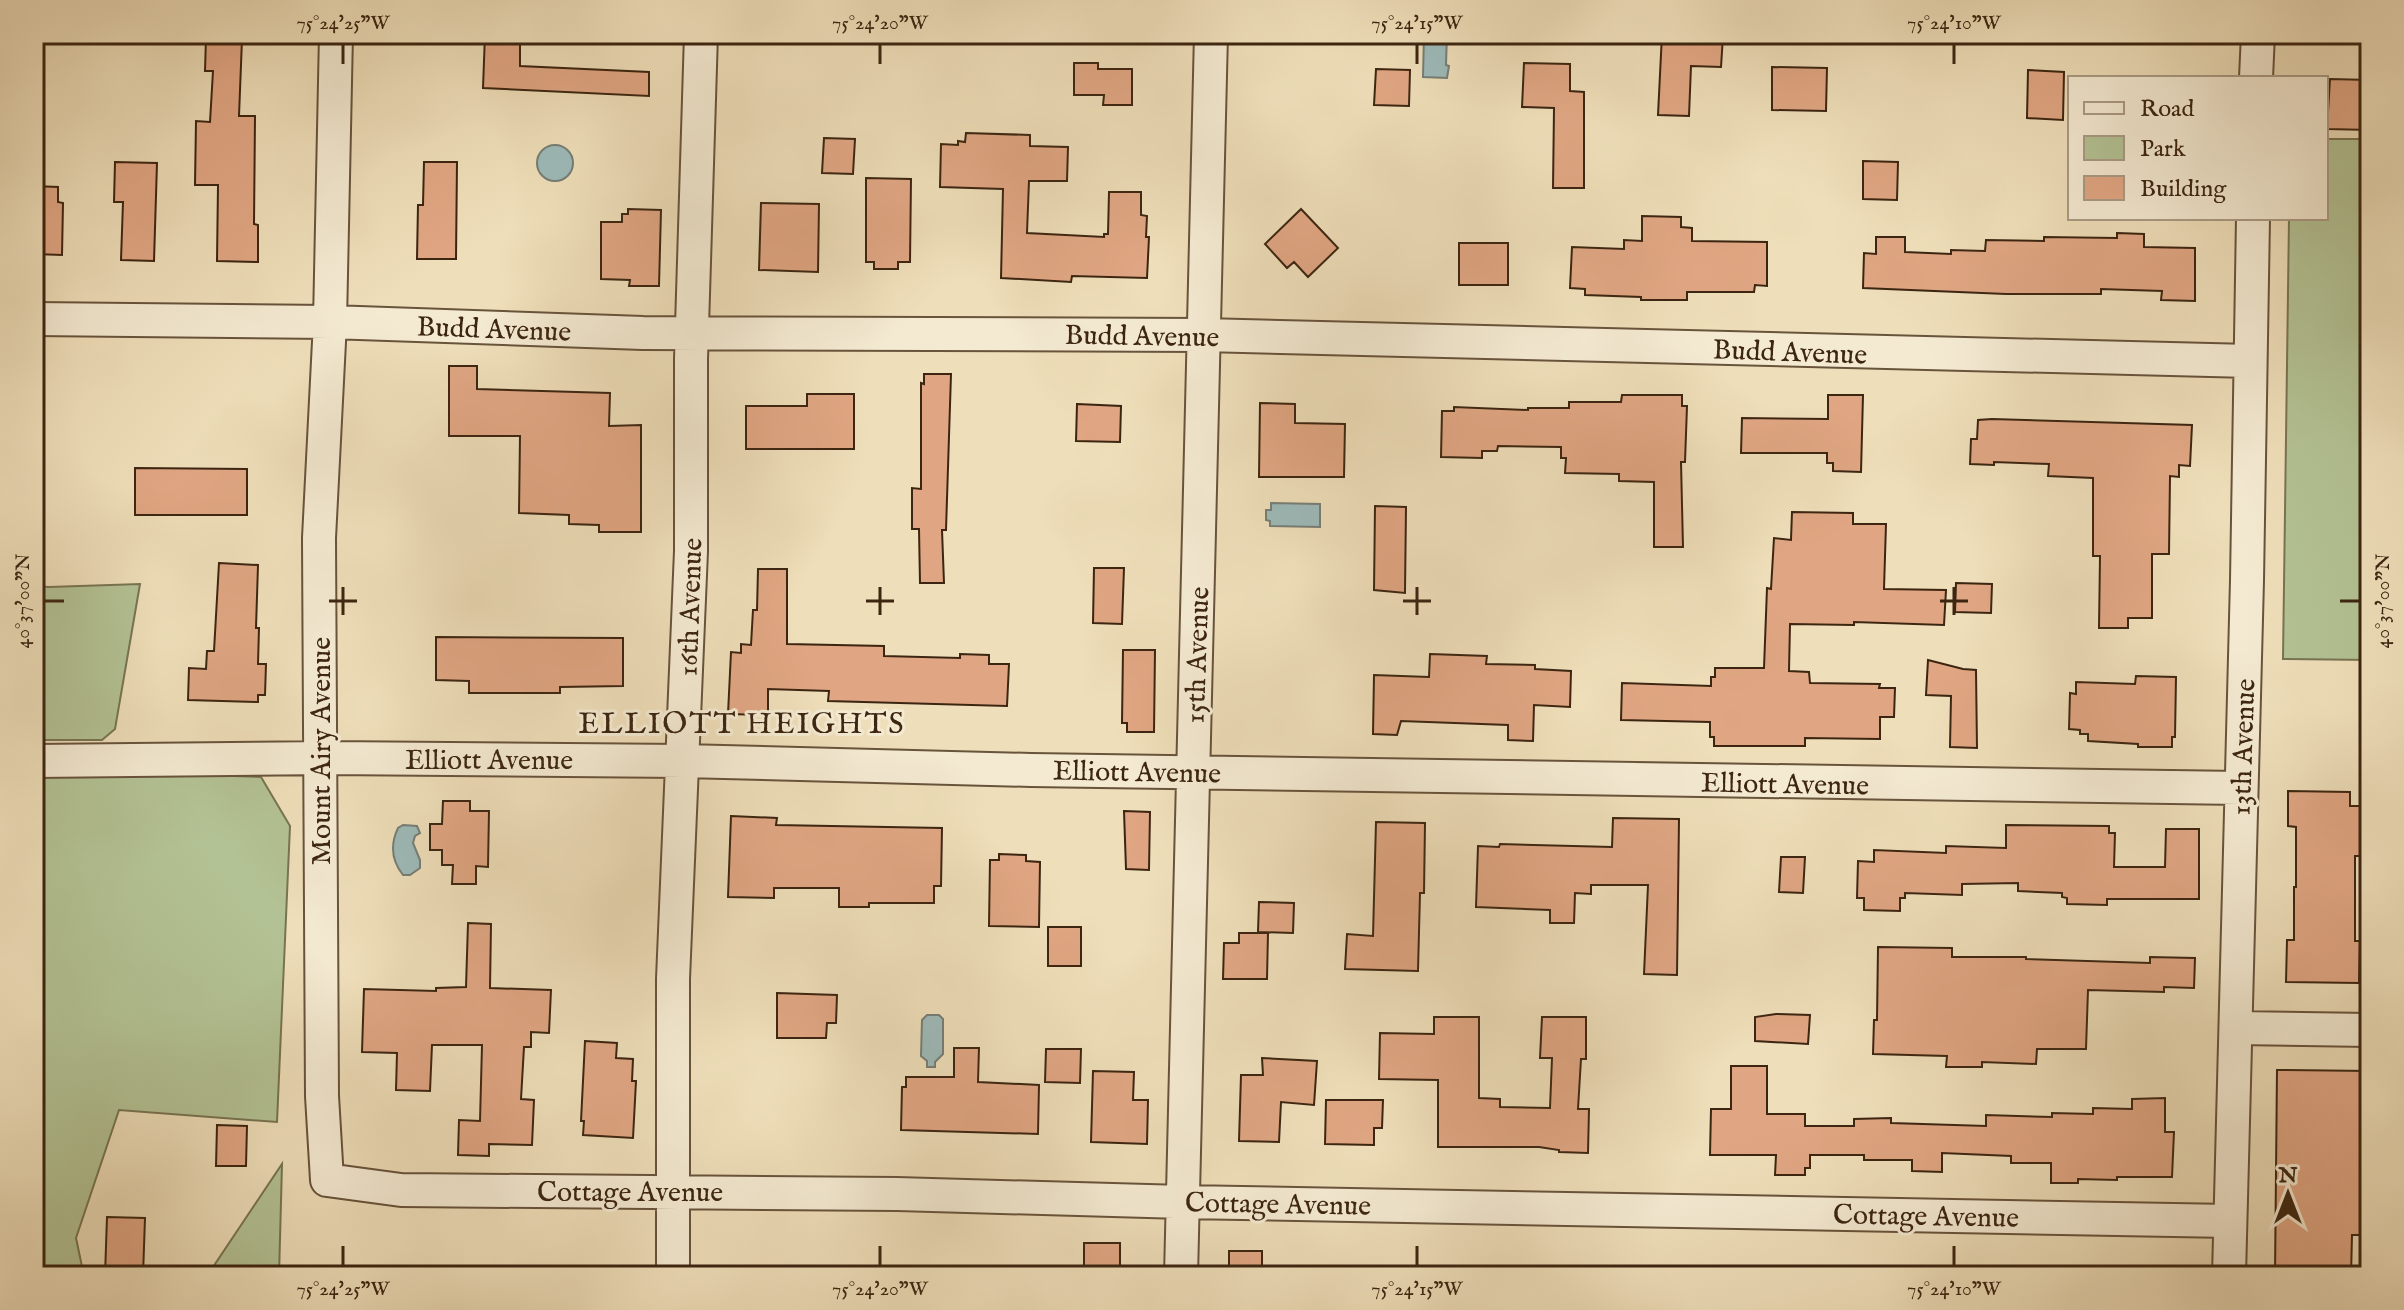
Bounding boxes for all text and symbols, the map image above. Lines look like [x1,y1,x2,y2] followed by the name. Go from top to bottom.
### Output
[296,11,391,36] text: 75°24'25"W
[832,11,929,36] text: 75°24'20"W
[1371,11,1464,36] text: 75°24'15"W
[1907,11,2002,36] text: 75°24'10"W
[2068,76,2328,220] legend
[2140,94,2194,125] text: Road
[2140,134,2186,165] text: Park
[2140,174,2227,205] text: Building
[416,310,572,351] street label: Budd Avenue
[1064,319,1220,356] street label: Budd Avenue
[1712,333,1868,374] street label: Budd Avenue
[672,537,711,677] street label: 16th Avenue
[11,553,36,649] text: 40°37'00"N
[2371,553,2396,649] text: 40°37'00"N
[1179,586,1218,724] street label: 15th Avenue
[305,637,340,865] street label: Mount Airy Avenue
[2225,678,2264,816] street label: 13th Avenue
[578,706,906,744] district label: ELLIOTT HEIGHTS
[405,744,573,779] street label: Elliott Avenue
[1053,755,1221,792] street label: Elliott Avenue
[1701,767,1869,804] street label: Elliott Avenue
[2248,1154,2328,1234] north arrow
[2277,1162,2298,1190] text: N
[537,1176,723,1211] street label: Cottage Avenue
[1185,1186,1371,1225] street label: Cottage Avenue
[1833,1198,2019,1237] street label: Cottage Avenue
[296,1277,391,1302] text: 75°24'25"W
[832,1277,929,1302] text: 75°24'20"W
[1371,1277,1464,1302] text: 75°24'15"W
[1907,1277,2002,1302] text: 75°24'10"W

